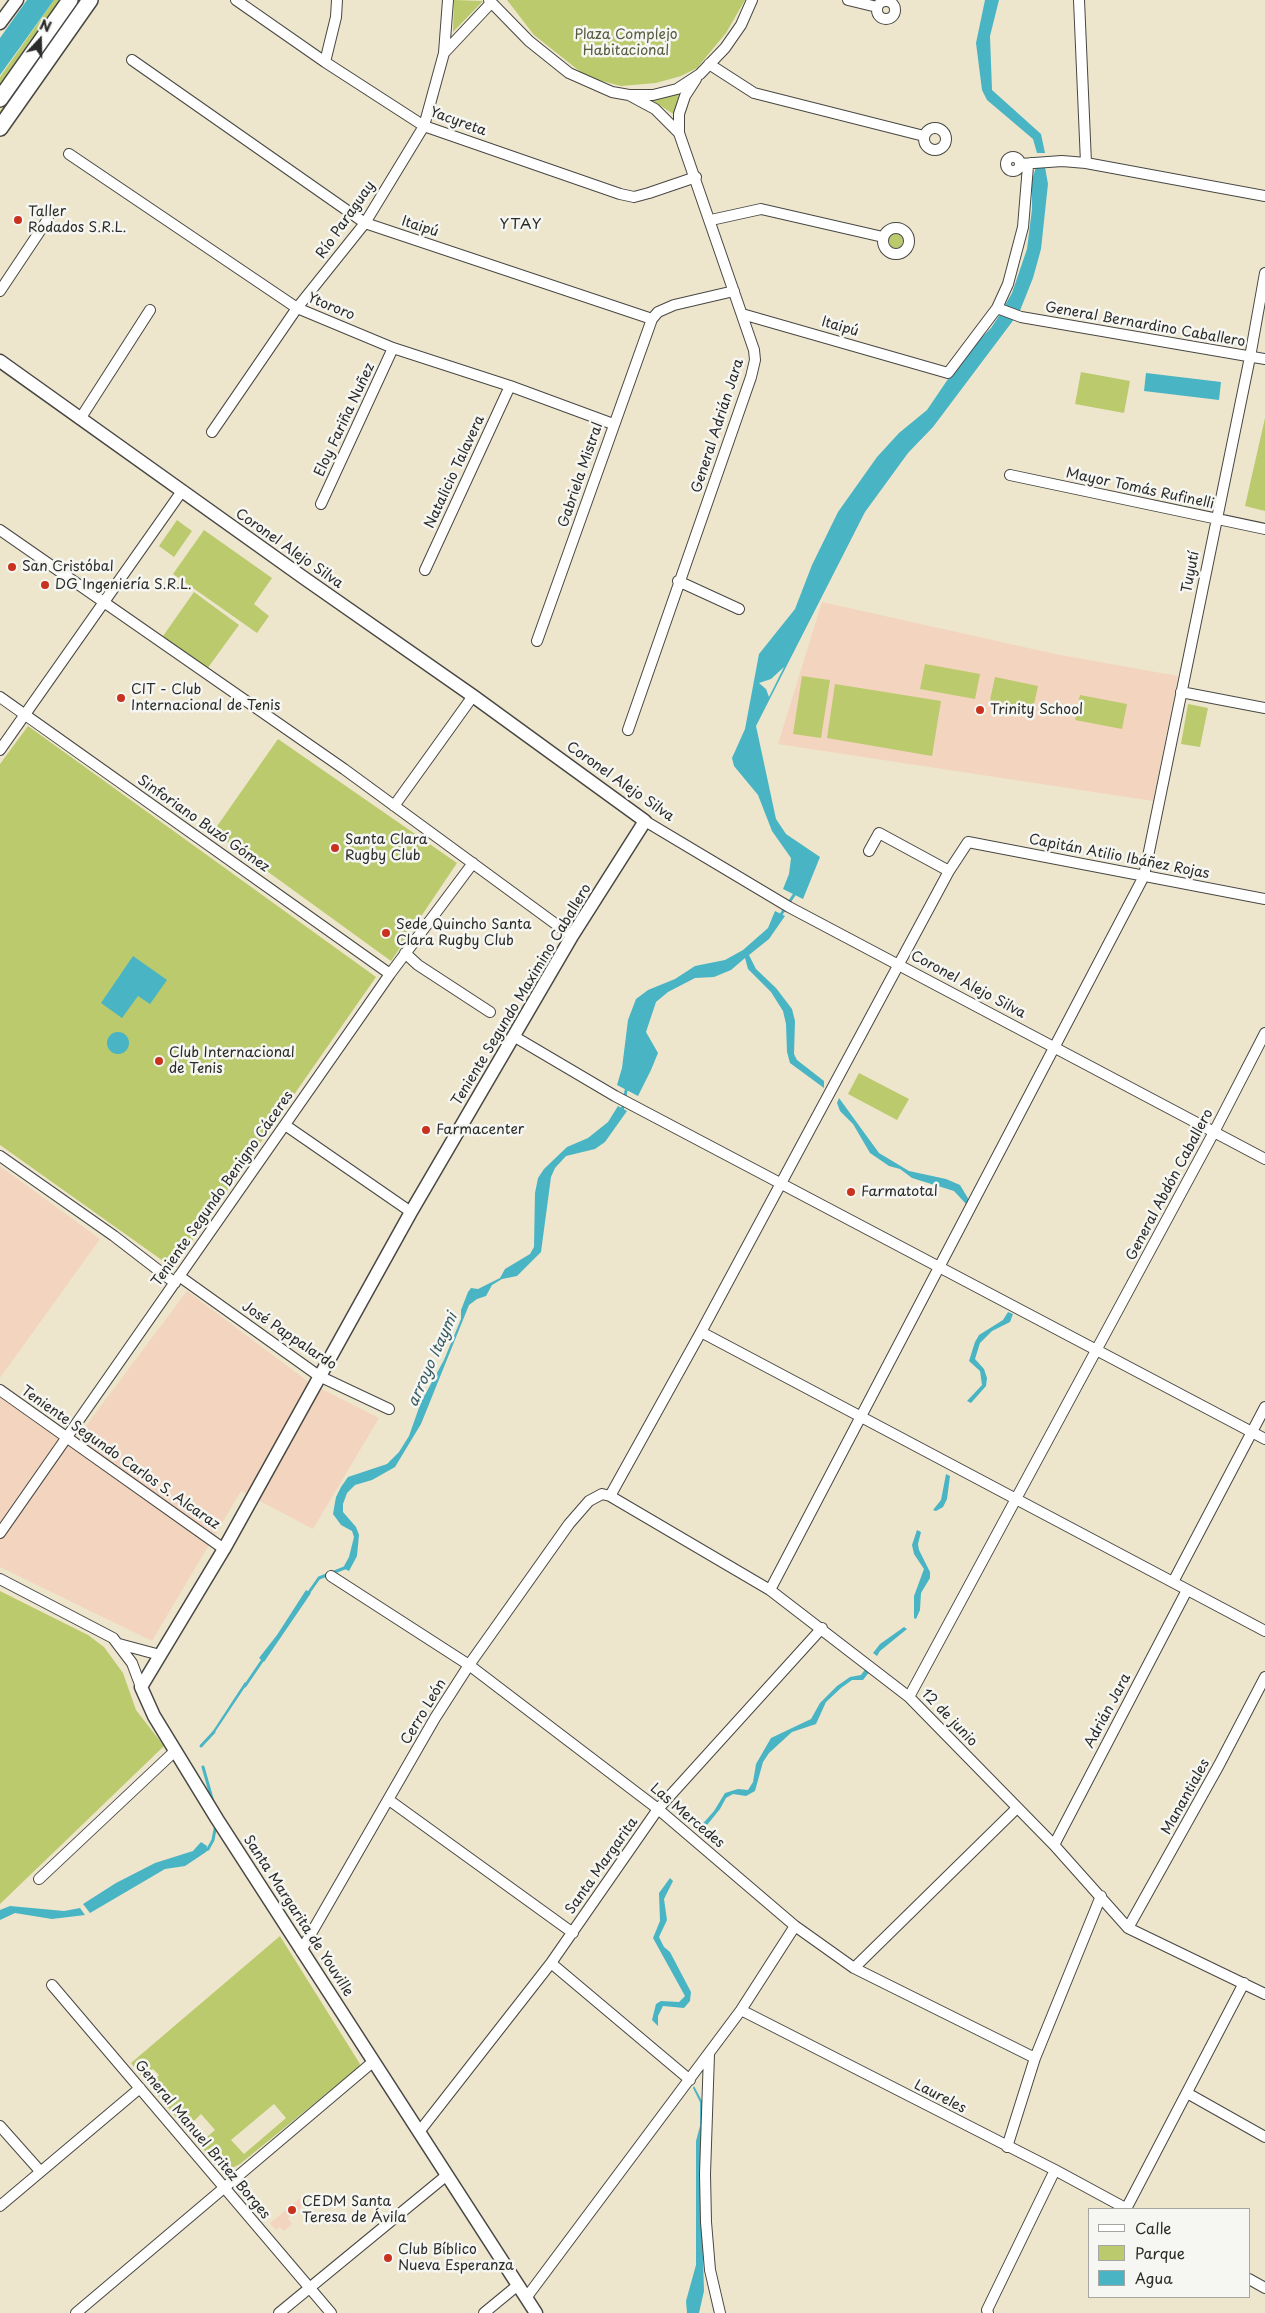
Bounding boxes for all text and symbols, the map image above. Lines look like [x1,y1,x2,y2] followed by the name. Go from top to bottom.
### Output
[37,14,54,37] text: N
[15,15,65,65] north arrow
[574,27,678,59] park label: Plaza Complejo Habitacional
[427,104,489,140] street label: Yacyreta
[313,178,379,262] street label: Río Paraguay
[28,204,126,236] place label: Taller Rodados S.R.L.
[399,213,441,241] street label: Itaipú
[12,214,24,226] marker: Taller Rodados S.R.L.
[500,216,542,234] district label: YTAY
[305,290,357,324] street label: Ytororo
[1044,299,1246,351] street label: General Bernardino Caballero
[819,314,861,340] street label: Itaipú
[688,357,748,495] street label: General Adrián Jara
[311,361,379,479] street label: Eloy Fariña Nuñez
[421,413,489,531] street label: Natalicio Talavera
[555,420,607,530] street label: Gabriela Mistral
[1064,465,1216,513] street label: Mayor Tomás Rufinelli
[232,506,346,592] street label: Coronel Alejo Silva
[1179,550,1203,594] street label: Tuyutí
[22,559,114,575] place label: San Cristóbal
[6,561,18,573] marker: San Cristóbal
[55,577,192,593] place label: DG Ingeniería S.R.L.
[39,579,51,591] marker: DG Ingeniería S.R.L.
[131,682,280,714] place label: CIT - Club Internacional de Tenis
[115,692,127,704] marker: CIT - Club Internacional de Tenis
[990,702,1083,718] place label: Trinity School
[974,704,986,716] marker: Trinity School
[563,739,677,825] street label: Coronel Alejo Silva
[134,772,272,876] street label: Sinforiano Buzó Gómez
[1027,831,1211,883] street label: Capitán Atilio Ibáñez Rojas
[345,832,427,864] place label: Santa Clara Rugby Club
[329,842,341,854] marker: Santa Clara Rugby Club
[449,881,595,1109] street label: Teniente Segundo Maximino Caballero
[396,917,532,950] place label: Sede Quincho Santa Clara Rugby Club
[380,927,392,939] marker: Sede Quincho Santa Clara Rugby Club
[908,948,1028,1022] street label: Coronel Alejo Silva
[169,1045,295,1078] place label: Club Internacional de Tenis
[153,1055,165,1067] marker: Club Internacional de Tenis
[149,1088,297,1290] street label: Teniente Segundo Benigno Cáceres
[1123,1106,1217,1264] street label: General Abdón Caballero
[436,1122,524,1138] place label: Farmacenter
[420,1124,432,1136] marker: Farmacenter
[861,1184,938,1200] place label: Farmatotal
[845,1186,857,1198] marker: Farmatotal
[239,1298,339,1374] street label: José Pappalardo
[404,1310,462,1410] water label: arroyo Itaymi
[17,1383,223,1533] street label: Teniente Segundo Carlos S. Alcaraz
[1081,1671,1135,1751] street label: Adrián Jara
[398,1676,450,1748] street label: Cerro León
[917,1686,981,1750] street label: 12 de junio
[1158,1756,1214,1838] street label: Manantiales
[646,1780,728,1852] street label: Las Mercedes
[562,1814,642,1918] street label: Santa Margarita
[240,1832,356,2000] street label: Santa Margarita de Youville
[131,2057,273,2223] street label: General Manuel Britez Borges
[911,2077,969,2117] street label: Laureles
[302,2194,406,2226] place label: CEDM Santa Teresa de Ávila
[286,2204,298,2216] marker: CEDM Santa Teresa de Ávila
[1088,2208,1250,2298] legend
[1135,2216,1172,2239] text: Calle
[1135,2241,1185,2264] text: Parque
[398,2242,514,2274] place label: Club Bíblico Nueva Esperanza
[382,2252,394,2264] marker: Club Bíblico Nueva Esperanza
[1135,2266,1173,2289] text: Agua

